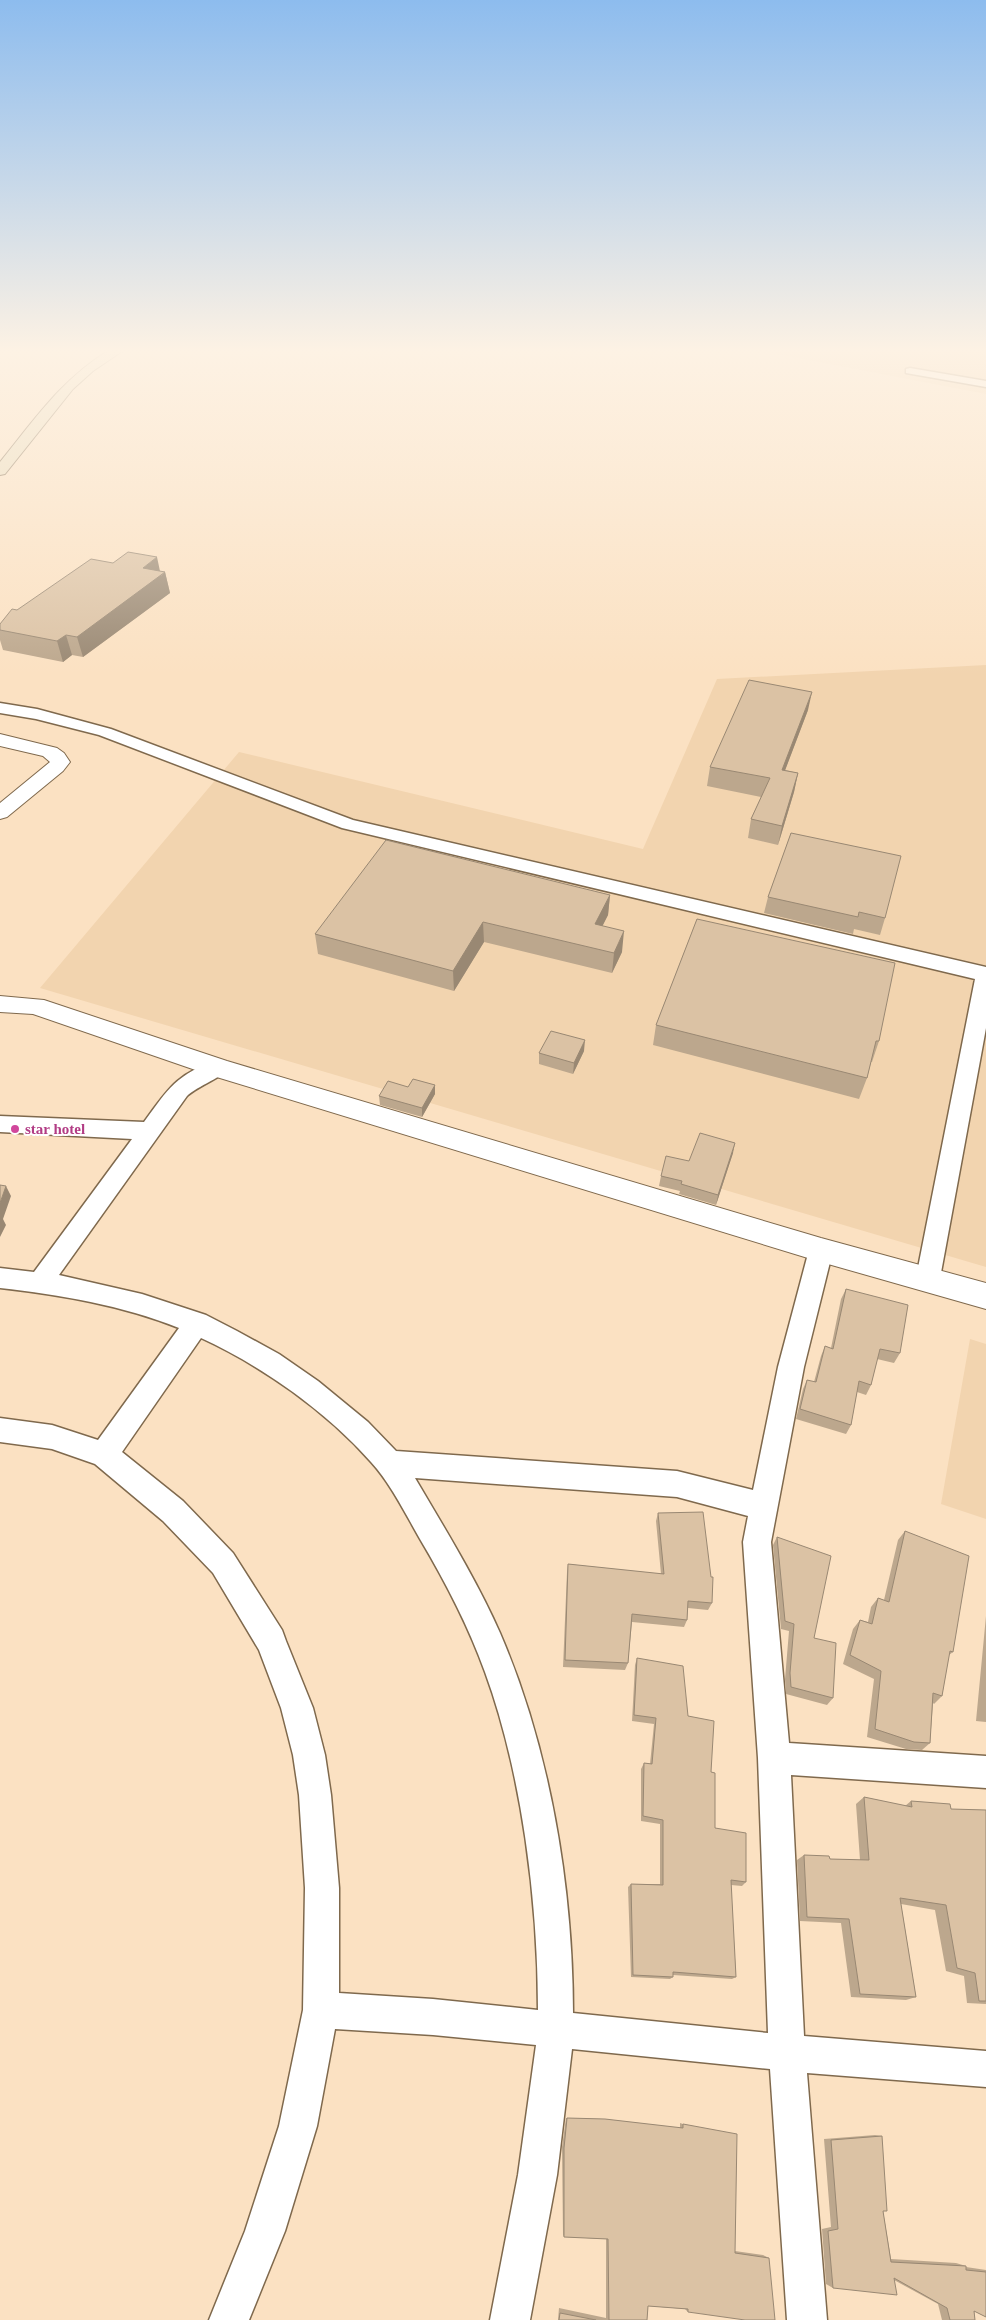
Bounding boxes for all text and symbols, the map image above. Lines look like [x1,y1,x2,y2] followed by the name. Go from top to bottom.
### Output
[25,1121,85,1137] place label: star hotel
[9,1123,21,1135] marker: star hotel

